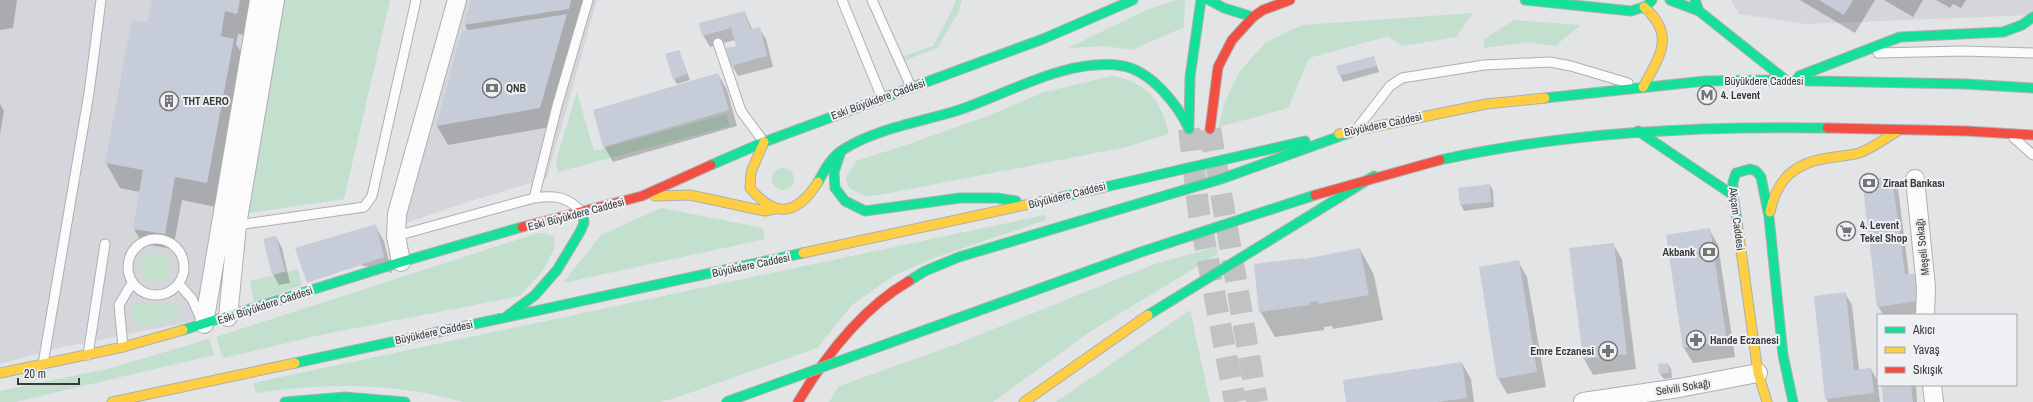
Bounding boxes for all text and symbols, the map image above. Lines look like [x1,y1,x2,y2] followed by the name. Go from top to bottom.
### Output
[1724,74,1804,88] street label: Büyükdere Caddesi
[829,75,927,123] street label: Eski Büyükdere Caddesi
[481,77,503,99] bank icon: QNB
[506,81,527,95] place label: QNB
[1696,84,1718,106] metro station icon: 4. Levent
[1721,88,1760,102] place label: 4. Levent
[158,90,180,112] building icon: THT AERO
[183,94,229,108] place label: THT AERO
[1343,109,1423,139] street label: Büyükdere Caddesi
[1858,172,1880,194] bank icon: Ziraat Bankası
[1883,176,1945,190] place label: Ziraat Bankası
[1027,179,1107,211] street label: Büyükdere Caddesi
[1726,186,1748,251] street label: Akçam Caddesi
[526,194,626,234] street label: Eski Büyükdere Caddesi
[1860,218,1908,245] place label: 4. Levent Tekel Shop
[1912,218,1932,276] street label: Meşeli Sokağı
[1835,220,1857,242] supermarket icon: 4. Levent Tekel Shop
[1698,241,1720,263] bank icon: Akbank
[1662,245,1696,259] place label: Akbank
[711,250,791,280] street label: Büyükdere Caddesi
[216,283,314,327] street label: Eski Büyükdere Caddesi
[1877,314,2017,386] legend
[394,317,474,347] street label: Büyükdere Caddesi
[1912,322,1935,338] text: Akıcı
[1685,329,1707,351] pharmacy icon: Hande Eczanesi
[1710,333,1779,347] place label: Hande Eczanesi
[1597,340,1619,362] pharmacy icon: Emre Eczanesi
[1913,342,1940,358] text: Yavaş
[1530,344,1594,358] place label: Emre Eczanesi
[18,360,79,386] scale bar
[1913,362,1943,378] text: Sıkışık
[24,366,46,382] text: 20 m
[1655,376,1711,398] street label: Selvili Sokağı

